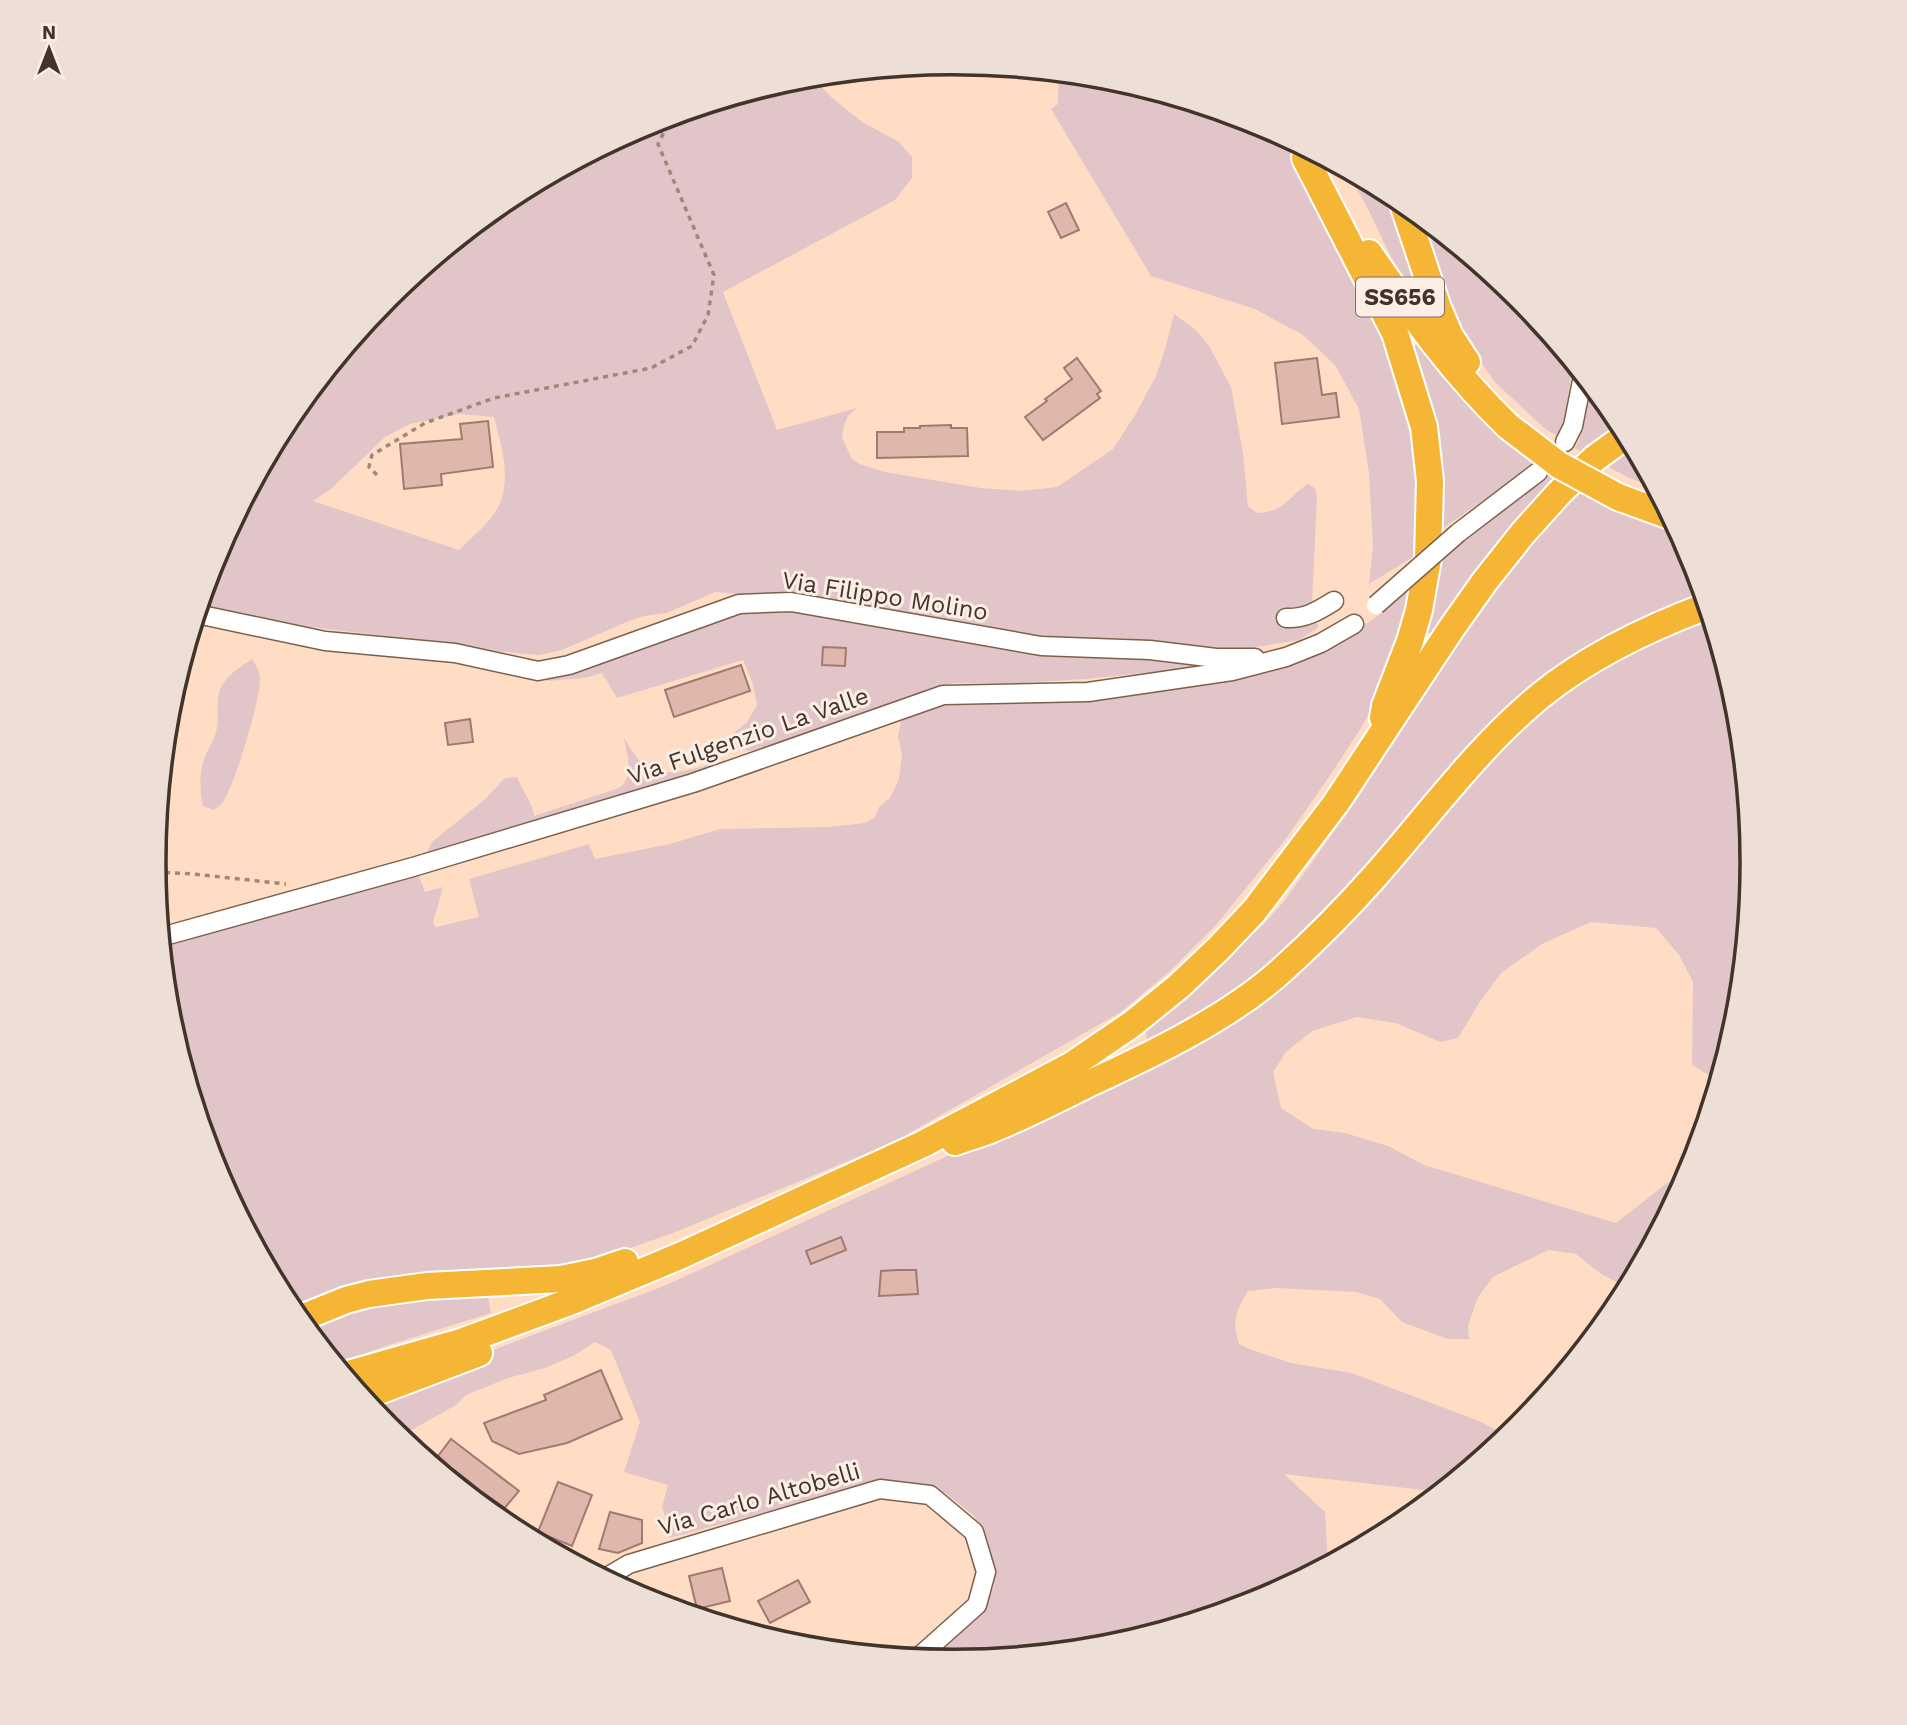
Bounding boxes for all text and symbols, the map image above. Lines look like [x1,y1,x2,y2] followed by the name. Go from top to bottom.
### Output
[14,14,84,84] north arrow
[42,21,56,44] text: N
[1356,278,1444,316] road number: SS656
[780,566,990,626] street label: Via Filippo Molino
[624,682,872,790] street label: Via Fulgenzio La Valle
[655,1457,863,1541] street label: Via Carlo Altobelli

